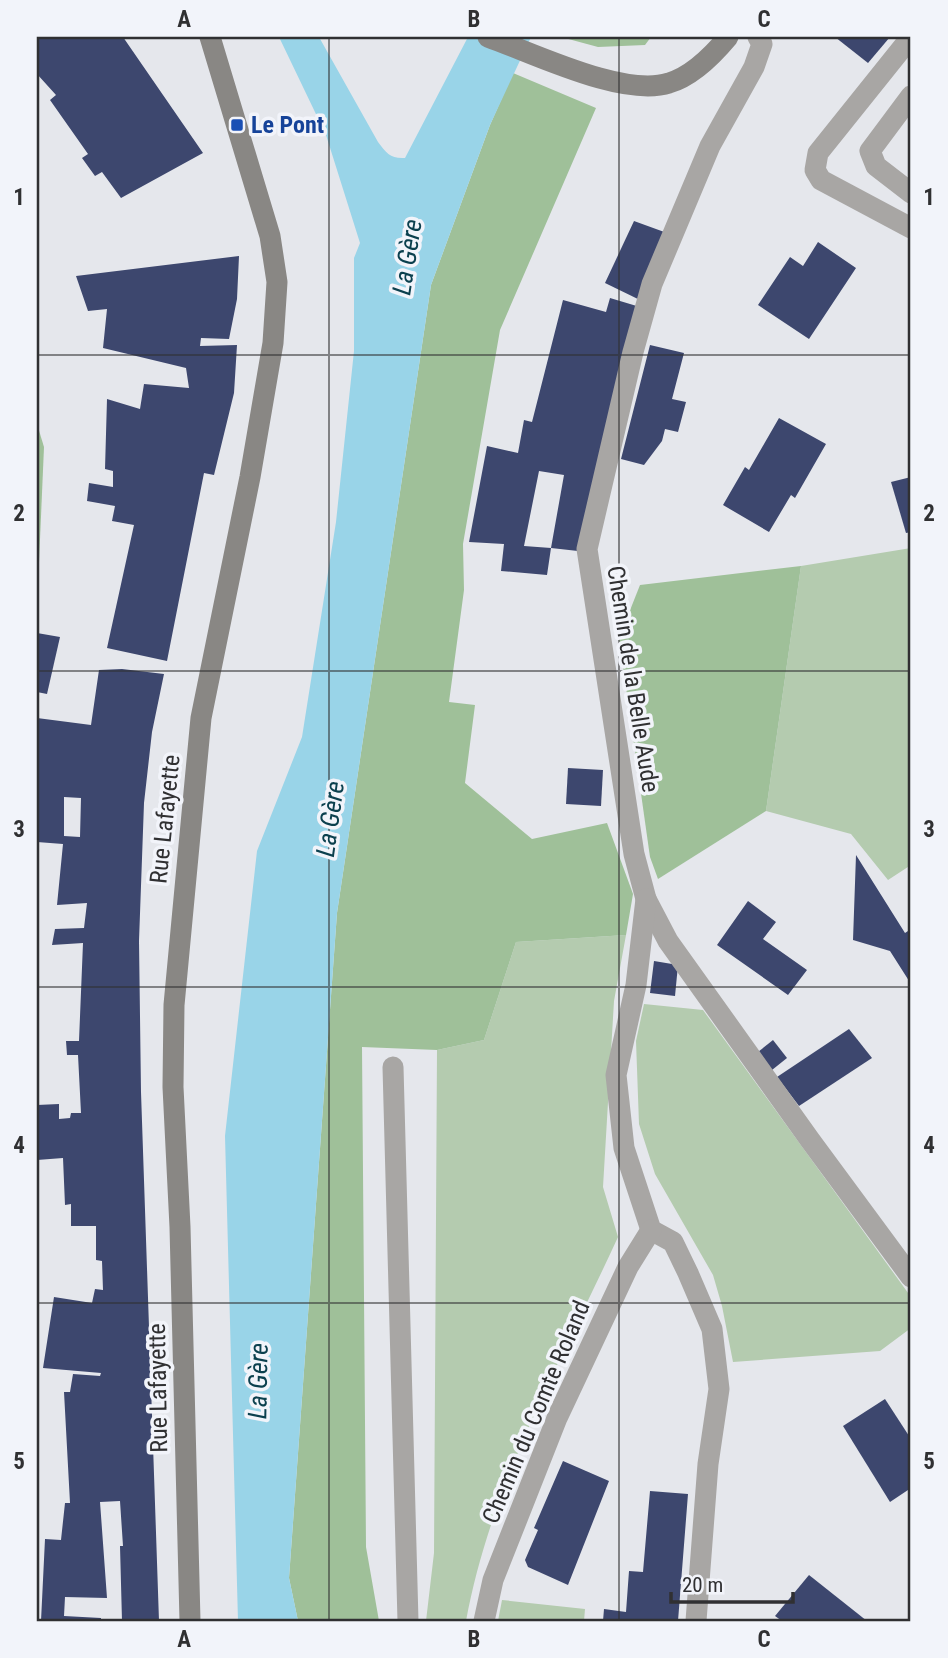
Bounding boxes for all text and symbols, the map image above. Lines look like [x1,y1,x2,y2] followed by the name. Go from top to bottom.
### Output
[177,6,191,33] text: A
[468,6,480,33] text: B
[757,6,771,33] text: C
[251,111,324,139] place label: Le Pont
[229,117,245,133] marker: Le Pont
[13,184,25,211] text: 1
[923,184,935,211] text: 1
[386,217,428,297] water label: La Gère
[13,500,25,527] text: 2
[923,500,935,527] text: 2
[601,564,665,794] street label: Chemin de la Belle Aude
[144,753,186,885] street label: Rue Lafayette
[310,779,350,859] water label: La Gère
[13,816,25,843] text: 3
[923,816,935,843] text: 3
[13,1132,25,1159] text: 4
[923,1132,935,1159] text: 4
[476,1296,596,1528] street label: Chemin du Comte Roland
[143,1323,173,1453] street label: Rue Lafayette
[242,1343,274,1419] water label: La Gère
[13,1448,25,1475] text: 5
[923,1448,935,1475] text: 5
[671,1560,794,1604] scale bar
[682,1573,723,1597] text: 20 m
[177,1626,191,1653] text: A
[468,1626,480,1653] text: B
[757,1626,771,1653] text: C

